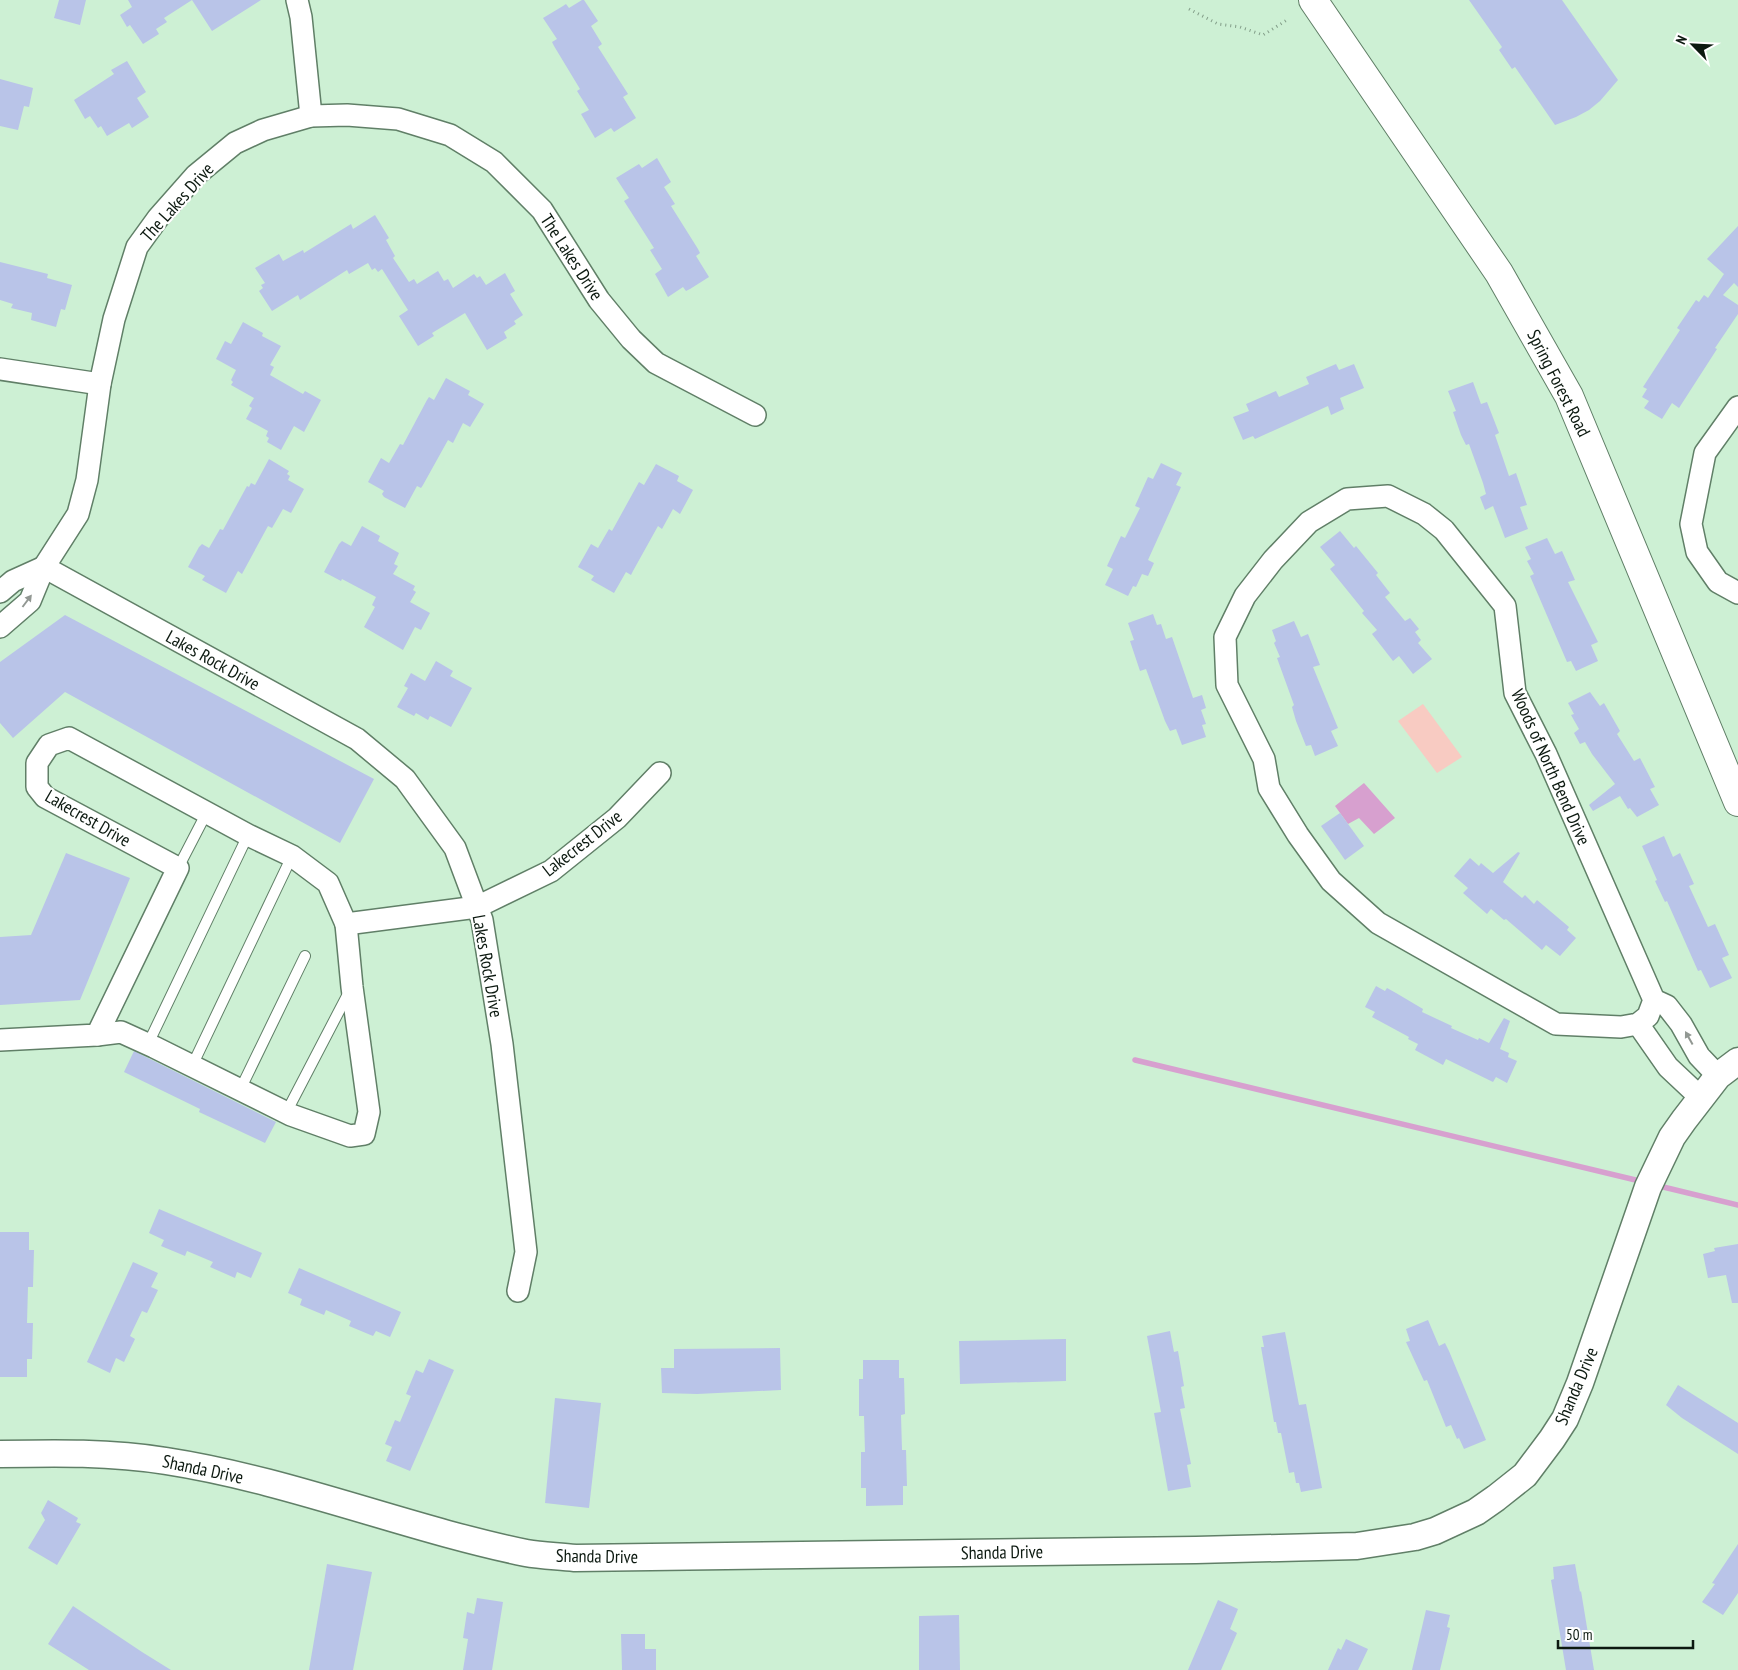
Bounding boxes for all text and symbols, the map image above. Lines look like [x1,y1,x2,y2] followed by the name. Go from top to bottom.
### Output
[1668,20,1718,70] north arrow
[1671,33,1691,47] text: N
[136,158,218,246] street label: The Lakes Drive
[536,209,608,305] street label: The Lakes Drive
[1522,326,1596,440] street label: Spring Forest Road
[22,594,33,607] one-way arrow
[162,625,264,695] street label: Lakes Rock Drive
[1506,685,1596,849] street label: Woods of North Bend Drive
[41,784,135,852] street label: Lakecrest Drive
[538,805,626,881] street label: Lakecrest Drive
[468,913,508,1019] street label: Lakes Rock Drive
[1685,1030,1693,1045] one-way arrow
[1549,1344,1603,1428] street label: Shanda Drive
[160,1449,246,1489] street label: Shanda Drive
[961,1540,1043,1564] street label: Shanda Drive
[556,1544,638,1568] street label: Shanda Drive
[1558,1618,1693,1650] scale bar
[1566,1625,1592,1644] text: 50 m

